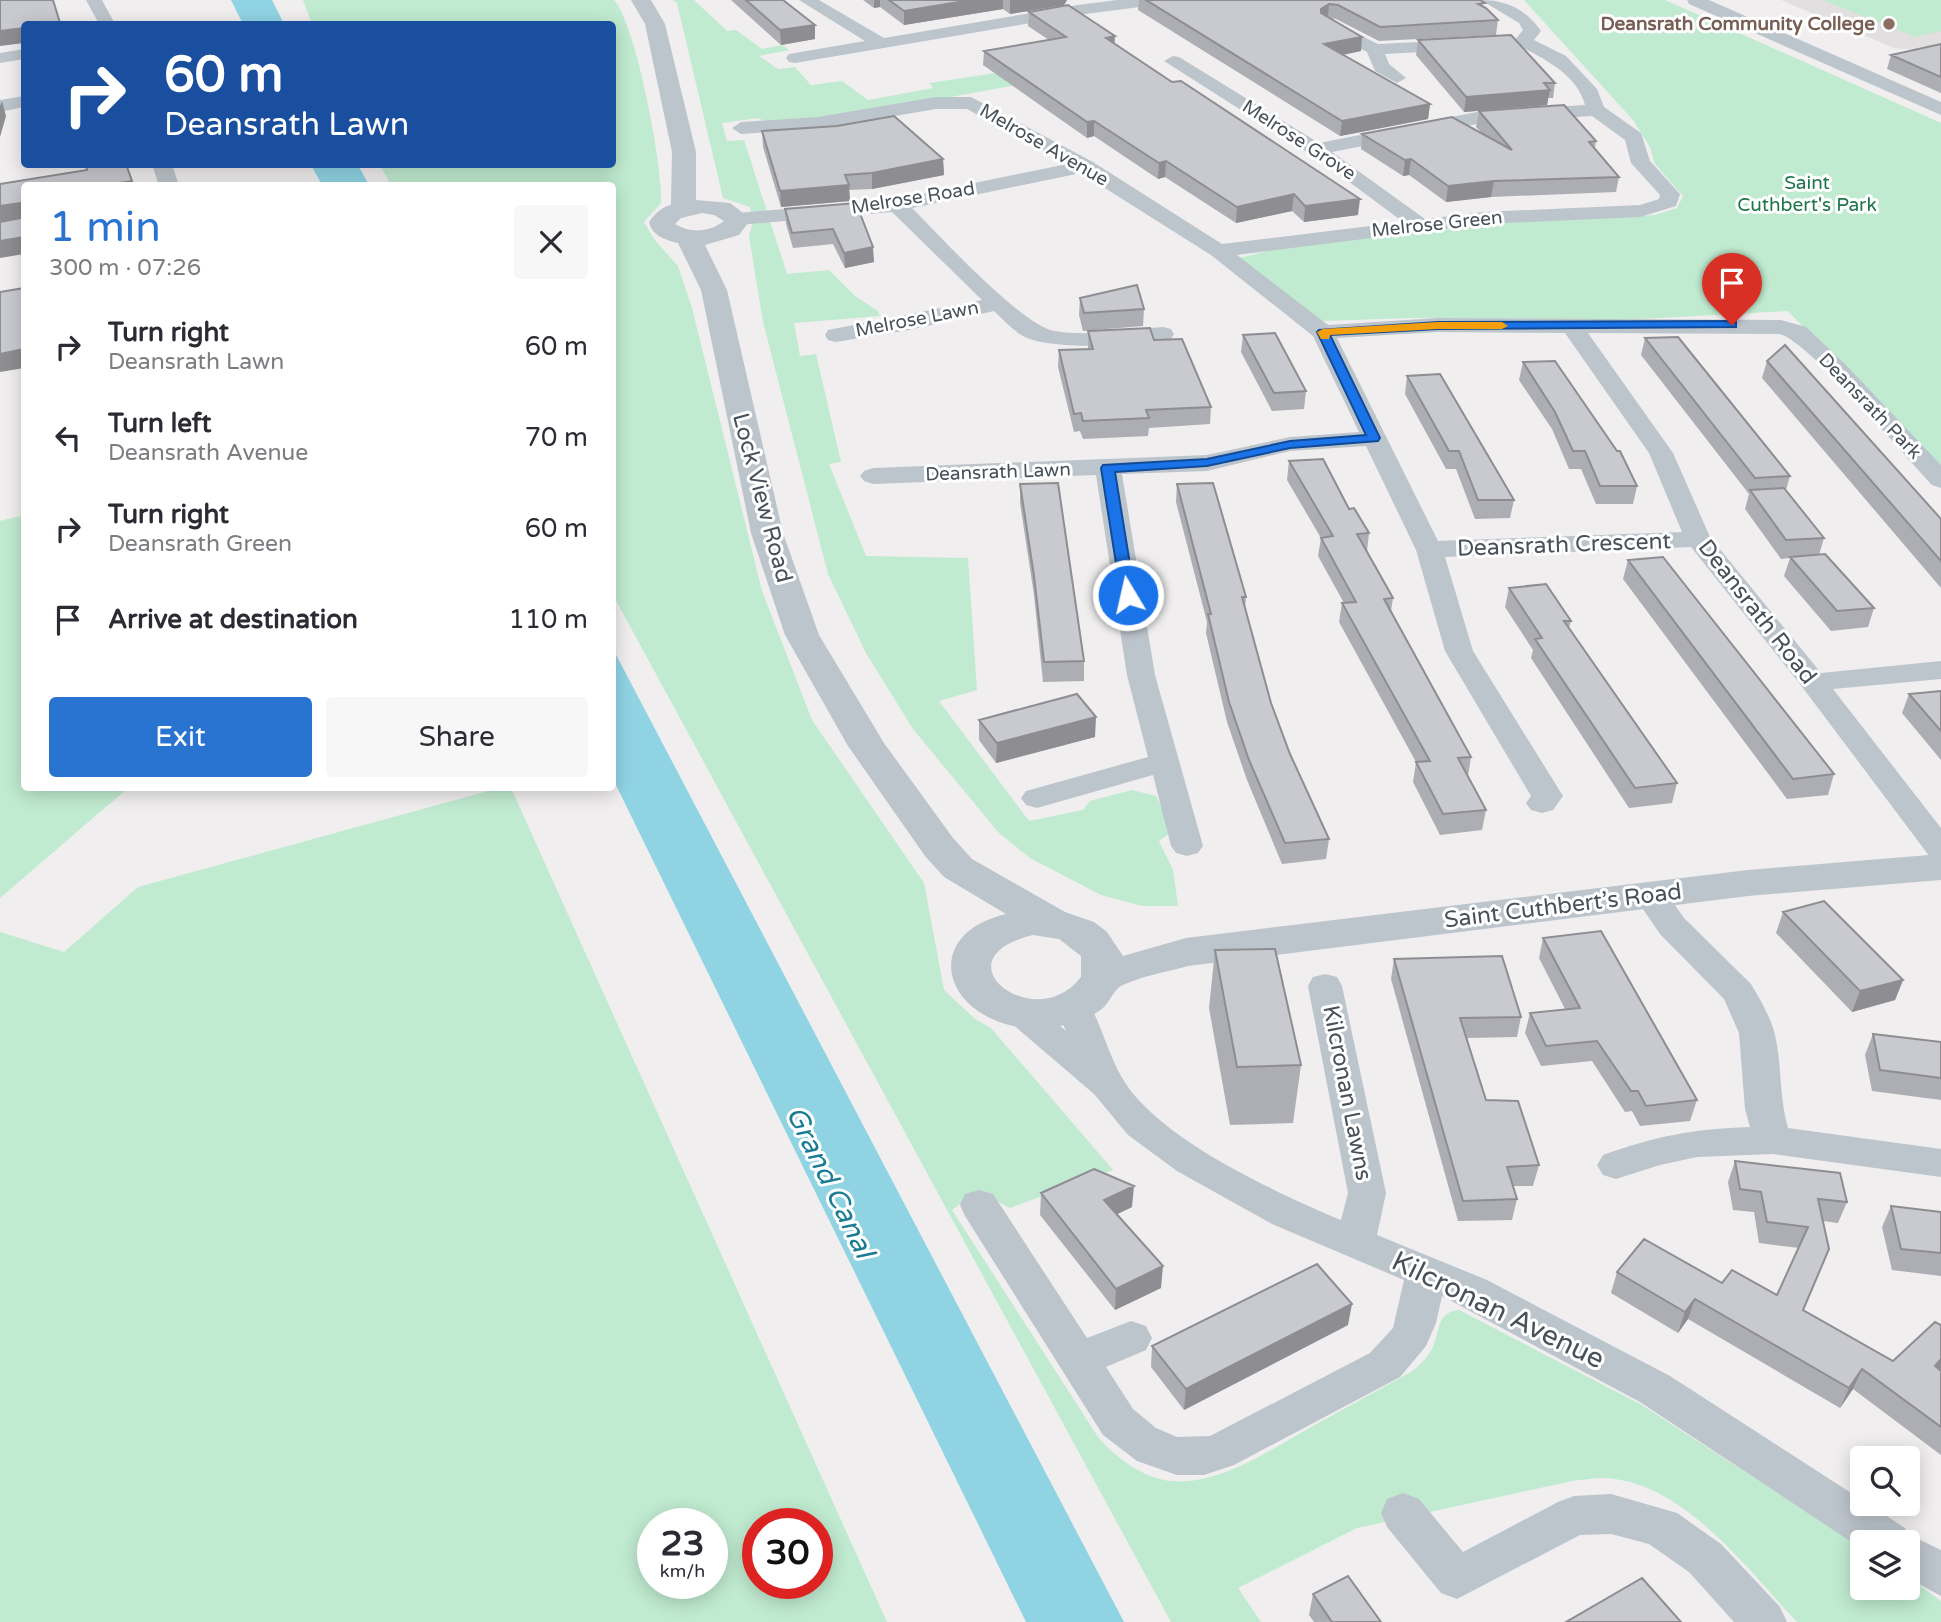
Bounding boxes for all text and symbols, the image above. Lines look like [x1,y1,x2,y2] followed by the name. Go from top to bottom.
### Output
[1601,13,1875,36] place label: Deansrath Community College
[1881,16,1897,32] marker: Deansrath Community College
[164,46,283,105] text: 60 m
[49,49,140,140] icon: right
[1238,95,1360,185] street label: Melrose Grove
[976,99,1112,191] street label: Melrose Avenue
[164,106,409,144] text: Deansrath Lawn
[1737,172,1877,216] park label: Saint Cuthbert's Park
[850,177,976,219] street label: Melrose Road
[49,202,161,253] text: 1 min
[514,205,588,279] button: close
[1371,206,1503,242] street label: Melrose Green
[1702,253,1762,325] pin
[49,254,201,282] text: 300 m · 07:26
[1713,264,1751,302] icon: arrive
[854,296,980,342] street label: Melrose Lawn
[108,317,229,348] text: Turn right
[49,328,87,366] icon: right
[525,331,588,362] text: 60 m
[108,348,284,376] text: Deansrath Lawn
[1814,349,1926,463] street label: Deansrath Park
[108,408,211,439] text: Turn left
[726,410,798,586] street label: Lock View Road
[49,419,87,457] icon: left
[525,422,588,453] text: 70 m
[108,439,308,467] text: Deansrath Avenue
[925,458,1071,486] street label: Deansrath Lawn
[108,499,229,530] text: Turn right
[49,510,87,548] icon: right
[525,513,588,544] text: 60 m
[1457,527,1672,563] street label: Deansrath Crescent
[108,530,292,558] text: Deansrath Green
[1692,534,1822,690] street label: Deansrath Road
[1091,558,1165,632] position arrow
[49,601,87,639] icon: arrive
[108,604,358,635] text: Arrive at destination
[508,604,588,635] text: 110 m
[49,697,312,777] button: Exit
[326,697,588,777] button: Share
[1443,878,1683,934] street label: Saint Cuthbert’s Road
[1316,1003,1378,1183] street label: Kilcronan Lawns
[779,1101,883,1266] water label: Grand Canal
[1386,1244,1610,1376] street label: Kilcronan Avenue
[1850,1446,1920,1600] map controls
[1850,1446,1920,1516] button: search
[742,1508,833,1599] speed limit sign: 30
[661,1523,704,1565] text: 23
[1850,1530,1920,1600] button: layers
[660,1560,705,1582] text: km/h

